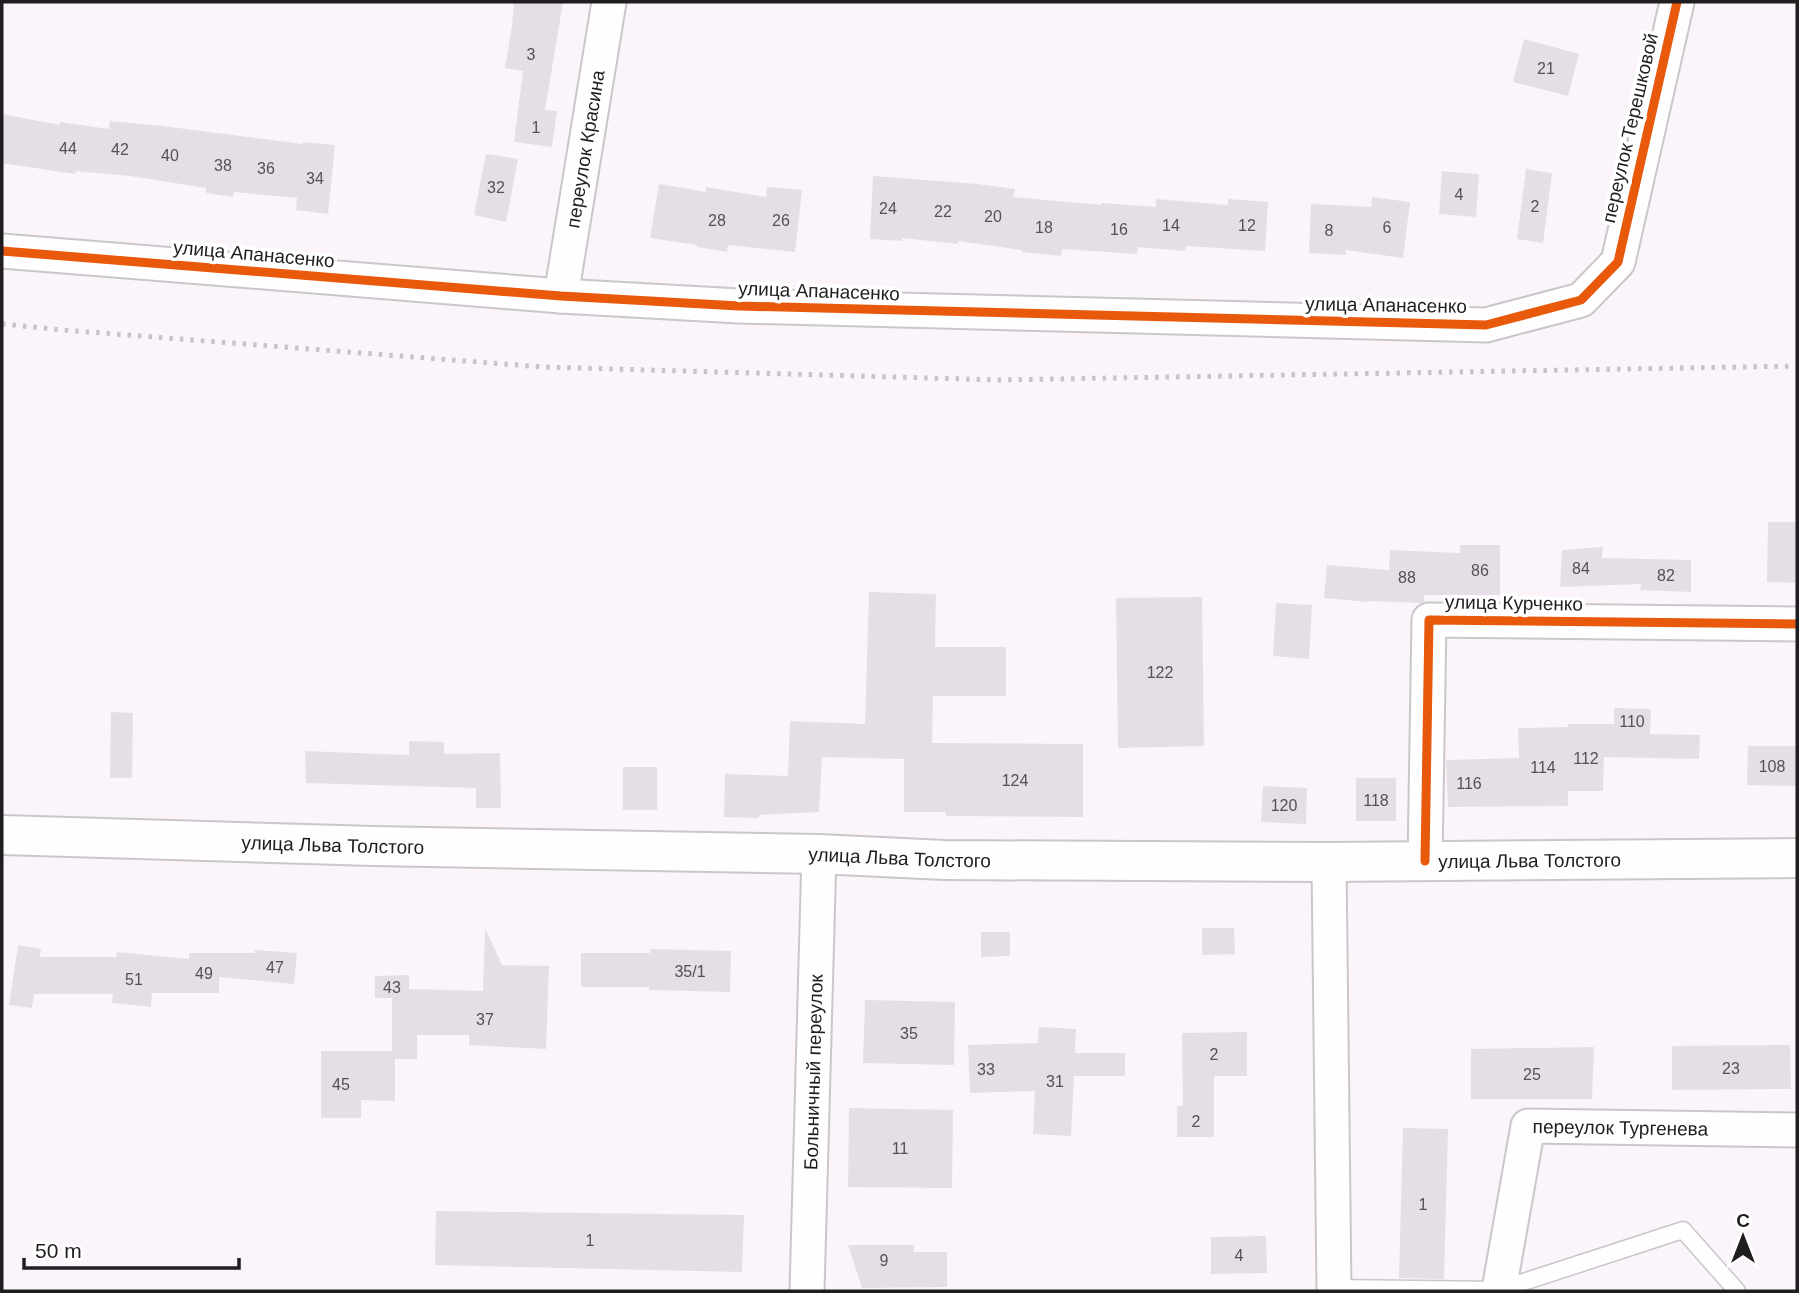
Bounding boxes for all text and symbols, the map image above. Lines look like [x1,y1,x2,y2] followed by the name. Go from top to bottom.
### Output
[1598,31,1662,225] street label: переулок Терешковой
[527,46,536,63] house number: 3
[1537,60,1555,77] house number: 21
[562,68,608,230] street label: переулок Красина
[532,119,541,136] house number: 1
[59,140,77,157] house number: 44
[111,141,129,158] house number: 42
[161,147,179,164] house number: 40
[214,157,232,174] house number: 38
[257,160,275,177] house number: 36
[306,170,324,187] house number: 34
[487,179,505,196] house number: 32
[1455,186,1464,203] house number: 4
[1531,198,1540,215] house number: 2
[879,200,897,217] house number: 24
[934,203,952,220] house number: 22
[984,208,1002,225] house number: 20
[708,212,726,229] house number: 28
[772,212,790,229] house number: 26
[1162,217,1180,234] house number: 14
[1238,217,1256,234] house number: 12
[1035,219,1053,236] house number: 18
[1383,219,1392,236] house number: 6
[1110,221,1128,238] house number: 16
[1325,222,1334,239] house number: 8
[173,236,335,272] street label: улица Апанасенко
[738,278,900,304] street label: улица Апанасенко
[1305,293,1467,317] street label: улица Апанасенко
[1572,560,1590,577] house number: 84
[1471,562,1489,579] house number: 86
[1657,567,1675,584] house number: 82
[1398,569,1416,586] house number: 88
[1445,591,1583,615] street label: улица Курченко
[1147,664,1173,681] house number: 122
[1619,713,1645,730] house number: 110
[1573,750,1599,767] house number: 112
[1759,758,1785,775] house number: 108
[1530,759,1556,776] house number: 114
[1002,772,1028,789] house number: 124
[1456,775,1482,792] house number: 116
[1363,792,1389,809] house number: 118
[1271,797,1297,814] house number: 120
[241,832,424,857] street label: улица Льва Толстого
[808,843,991,871] street label: улица Льва Толстого
[1438,849,1621,872] street label: улица Льва Толстого
[266,959,284,976] house number: 47
[674,963,706,980] house number: 35/1
[195,965,213,982] house number: 49
[125,971,143,988] house number: 51
[800,973,826,1170] street label: Больничный переулок
[383,979,401,996] house number: 43
[476,1011,494,1028] house number: 37
[900,1025,918,1042] house number: 35
[1210,1046,1219,1063] house number: 2
[1722,1060,1740,1077] house number: 23
[977,1061,995,1078] house number: 33
[1523,1066,1541,1083] house number: 25
[1046,1073,1064,1090] house number: 31
[332,1076,350,1093] house number: 45
[1192,1113,1201,1130] house number: 2
[1533,1116,1709,1139] street label: переулок Тургенева
[892,1140,908,1157] house number: 11
[1419,1196,1428,1213] house number: 1
[1708,1202,1778,1272] north arrow
[1736,1210,1750,1231] text: С
[24,1226,240,1270] scale bar
[586,1232,595,1249] house number: 1
[35,1239,82,1262] text: 50 m
[1235,1247,1244,1264] house number: 4
[880,1252,889,1269] house number: 9

